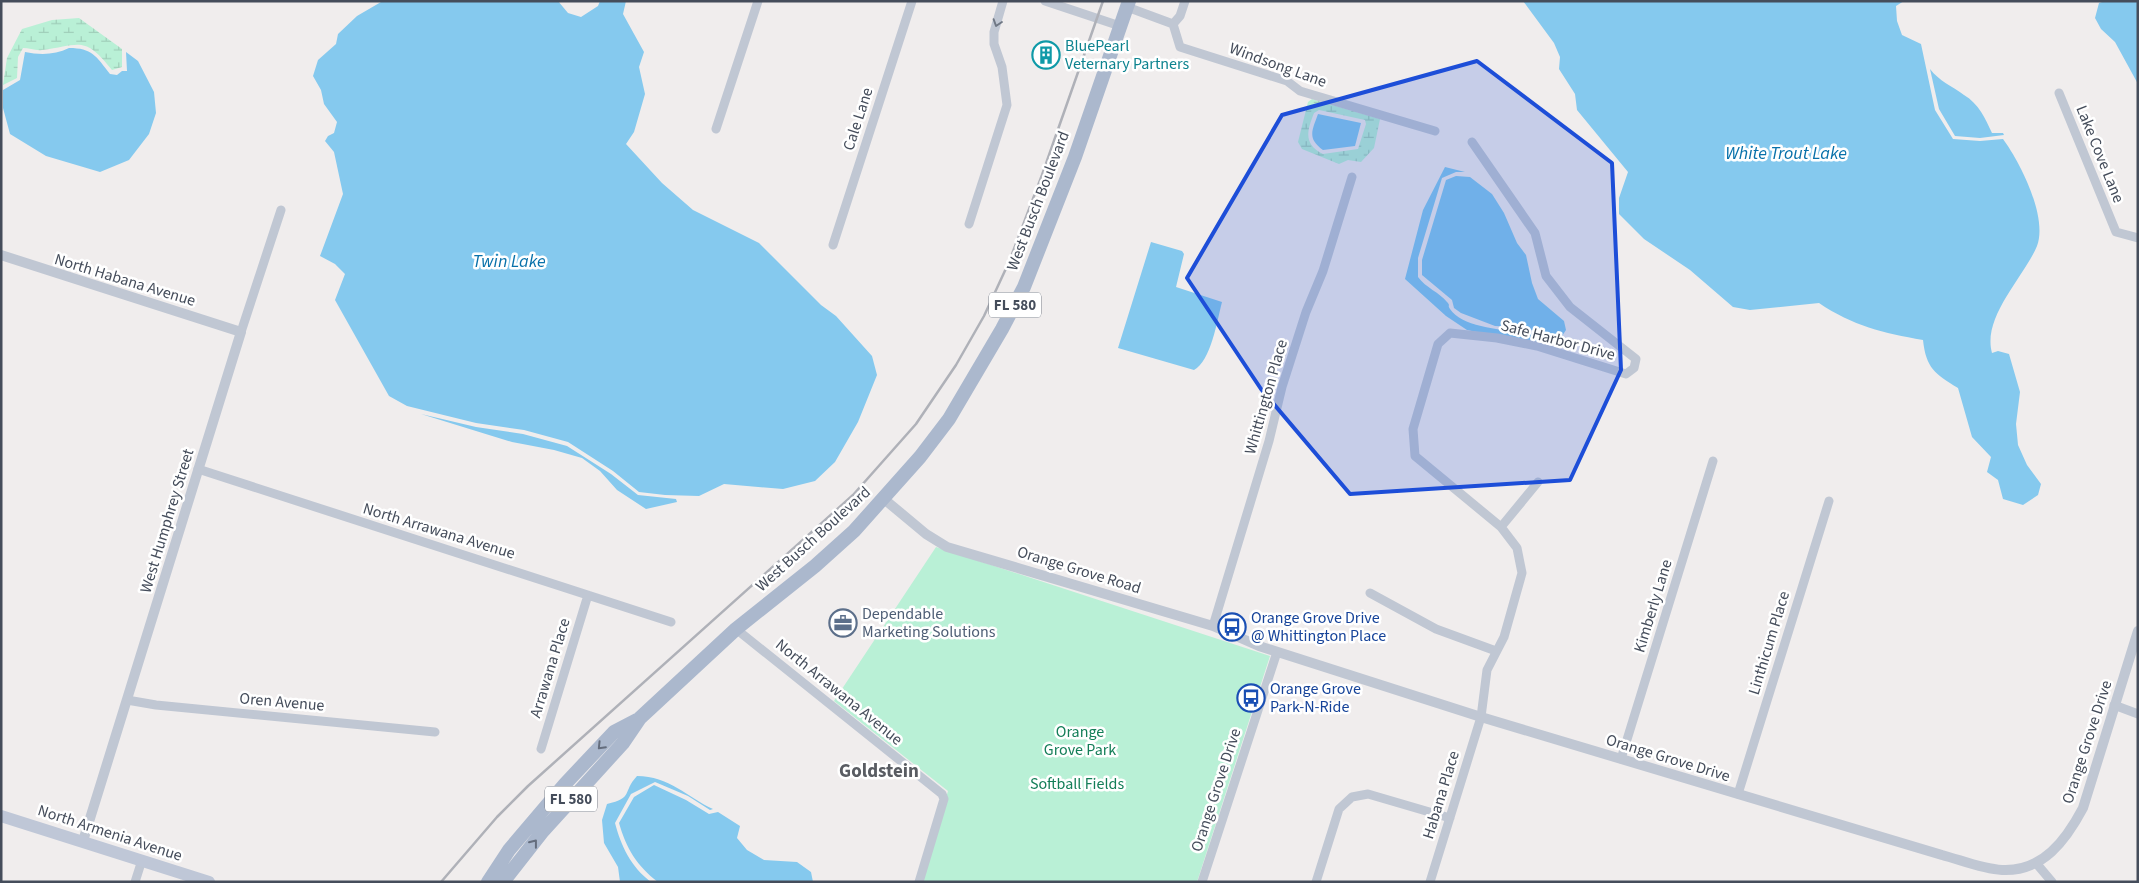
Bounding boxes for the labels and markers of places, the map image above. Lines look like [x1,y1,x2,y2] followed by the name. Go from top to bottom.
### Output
[1065,35,1189,75] place label: BluePearl Veternary Partners
[1031,40,1061,70] building icon: BluePearl Veternary Partners
[862,603,996,643] place label: Dependable Marketing Solutions
[1251,607,1386,647] place label: Orange Grove Drive @ Whittington Place
[828,608,858,638] office icon: Dependable Marketing Solutions
[1217,612,1247,642] bus stop icon: Orange Grove Drive @ Whittington Place
[1270,678,1361,718] place label: Orange Grove Park-N-Ride
[1236,683,1266,713] bus stop icon: Orange Grove Park-N-Ride

